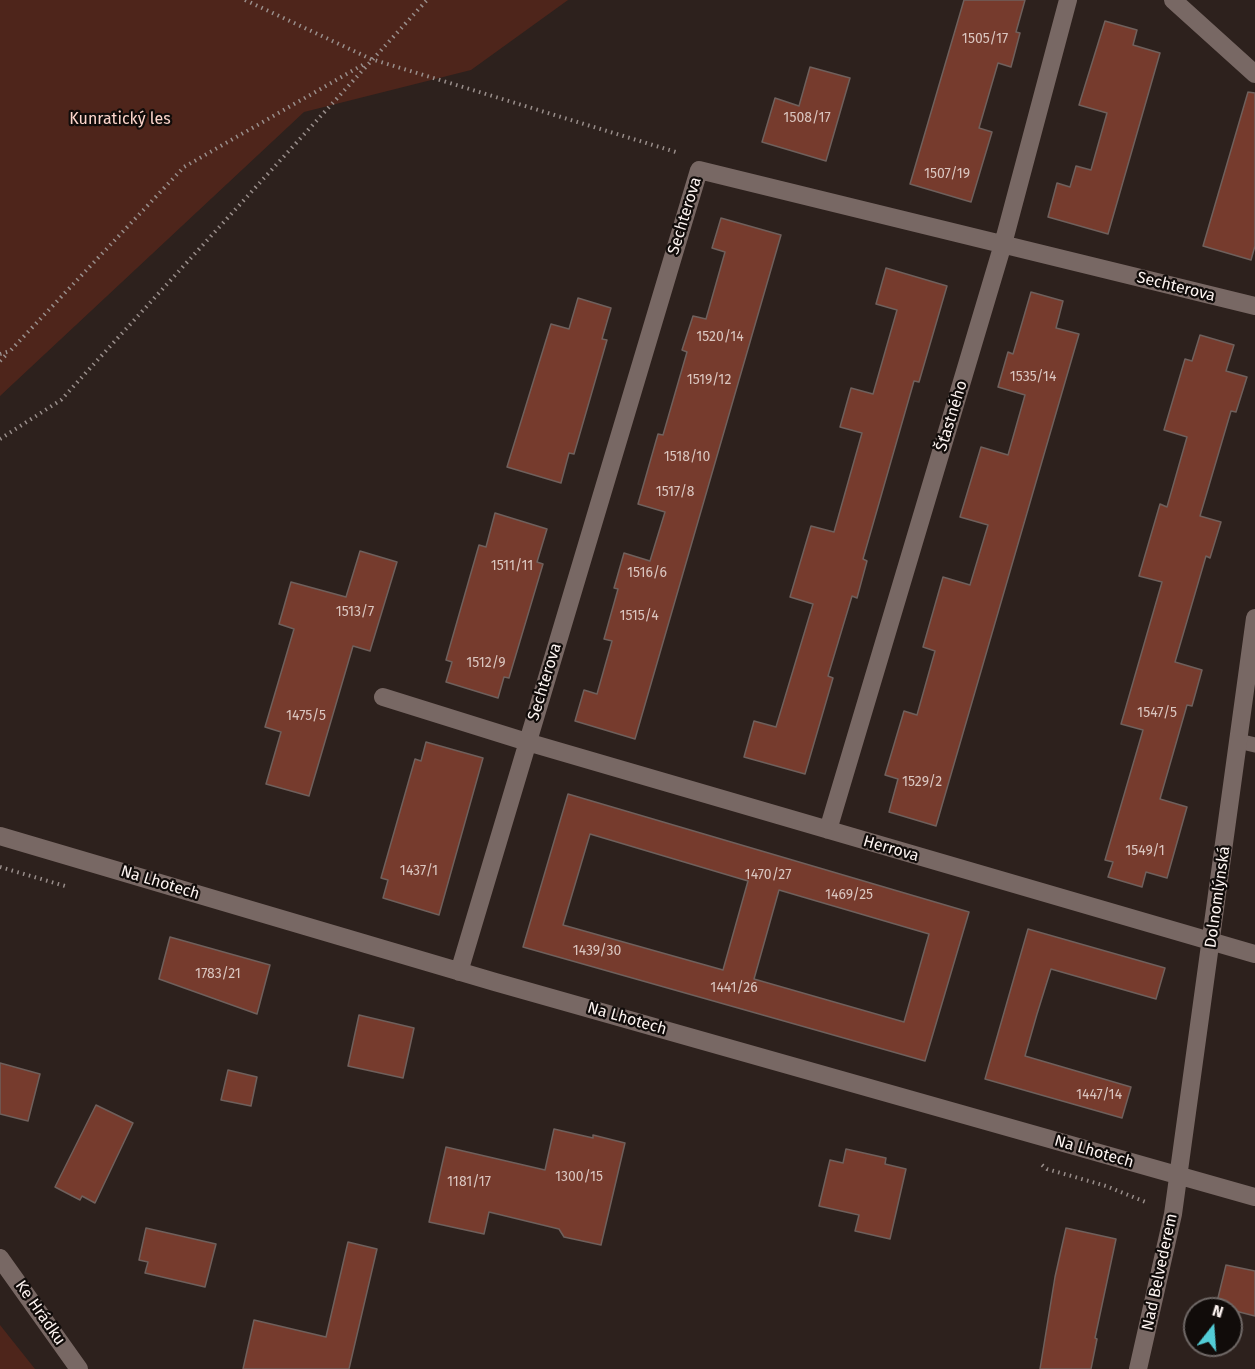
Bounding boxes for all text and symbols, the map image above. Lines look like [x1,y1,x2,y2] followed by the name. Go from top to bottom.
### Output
[962,31,1008,47] house number: 1505/17
[69,110,171,130] park label: Kunratický les
[783,110,831,126] house number: 1508/17
[924,166,970,182] house number: 1507/19
[664,175,706,257] street label: Sechterova
[1135,268,1217,306] street label: Sechterova
[696,329,744,345] house number: 1520/14
[1010,369,1056,385] house number: 1535/14
[687,372,731,388] house number: 1519/12
[932,378,972,454] street label: Šťastného
[664,449,710,465] house number: 1518/10
[656,484,694,500] house number: 1517/8
[491,558,533,574] house number: 1511/11
[627,565,667,581] house number: 1516/6
[336,604,374,620] house number: 1513/7
[619,608,659,624] house number: 1515/4
[524,641,566,723] street label: Sechterova
[466,655,506,671] house number: 1512/9
[1137,705,1177,721] house number: 1547/5
[286,708,326,724] house number: 1475/5
[902,774,942,790] house number: 1529/2
[861,832,921,866] street label: Herrova
[1125,843,1165,859] house number: 1549/1
[1201,845,1235,949] street label: Dolnomlýnská
[118,862,202,904] street label: Na Lhotech
[400,863,438,879] house number: 1437/1
[745,867,791,883] house number: 1470/27
[825,887,873,903] house number: 1469/25
[573,943,621,959] house number: 1439/30
[195,966,241,982] house number: 1783/21
[710,980,758,996] house number: 1441/26
[585,999,669,1039] street label: Na Lhotech
[1076,1087,1122,1103] house number: 1447/14
[1052,1132,1136,1172] street label: Na Lhotech
[555,1169,603,1185] house number: 1300/15
[447,1174,491,1190] house number: 1181/17
[1138,1212,1182,1332] street label: Nad Belvederem
[11,1277,69,1349] street label: Ke Hrádku
[1183,1297,1243,1357] north arrow
[1210,1301,1226,1322] text: N

